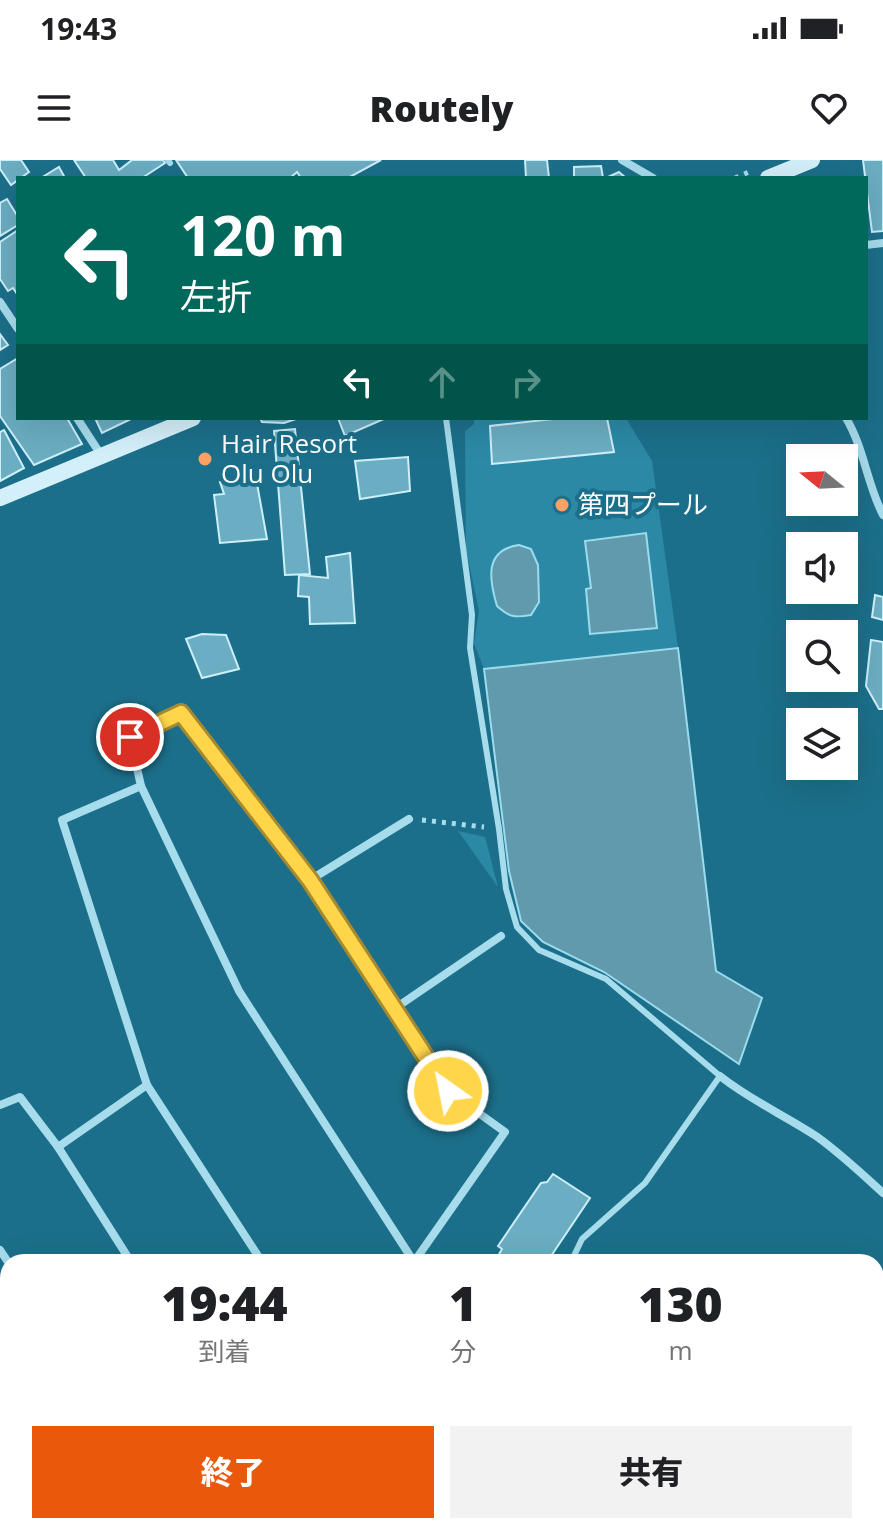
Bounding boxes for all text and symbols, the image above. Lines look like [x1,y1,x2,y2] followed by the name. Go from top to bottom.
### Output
[40,8,117,49] text: 19:43
[370,84,513,133] text: Routely
[32,86,76,130] icon: menu
[807,86,851,130] icon: heart
[180,196,346,272] text: 120 m
[48,208,152,312] icon: left
[180,272,252,321] text: 左折
[336,360,380,404] icon: left
[420,360,464,404] icon: ahead
[504,360,548,404] icon: right
[221,425,357,491] place label: Hair Resort Olu Olu
[786,444,858,516] north arrow
[786,444,858,780] map controls
[196,450,214,468] marker: Hair Resort Olu Olu
[578,486,708,522] place label: 第四プール
[553,496,571,514] marker: 第四プール
[786,532,858,604] button: sound
[786,620,858,692] button: search
[96,703,164,771] pin
[786,708,858,780] button: layers
[108,715,152,759] icon: arrive
[406,1049,490,1133] position arrow
[161,1270,288,1335] text: 19:44
[449,1270,477,1335] text: 1
[638,1271,723,1336] text: 130
[668,1332,693,1368] text: m
[198,1333,250,1369] text: 到着
[450,1333,476,1369] text: 分
[32,1426,434,1518] button: 終了
[450,1426,852,1518] button: 共有

